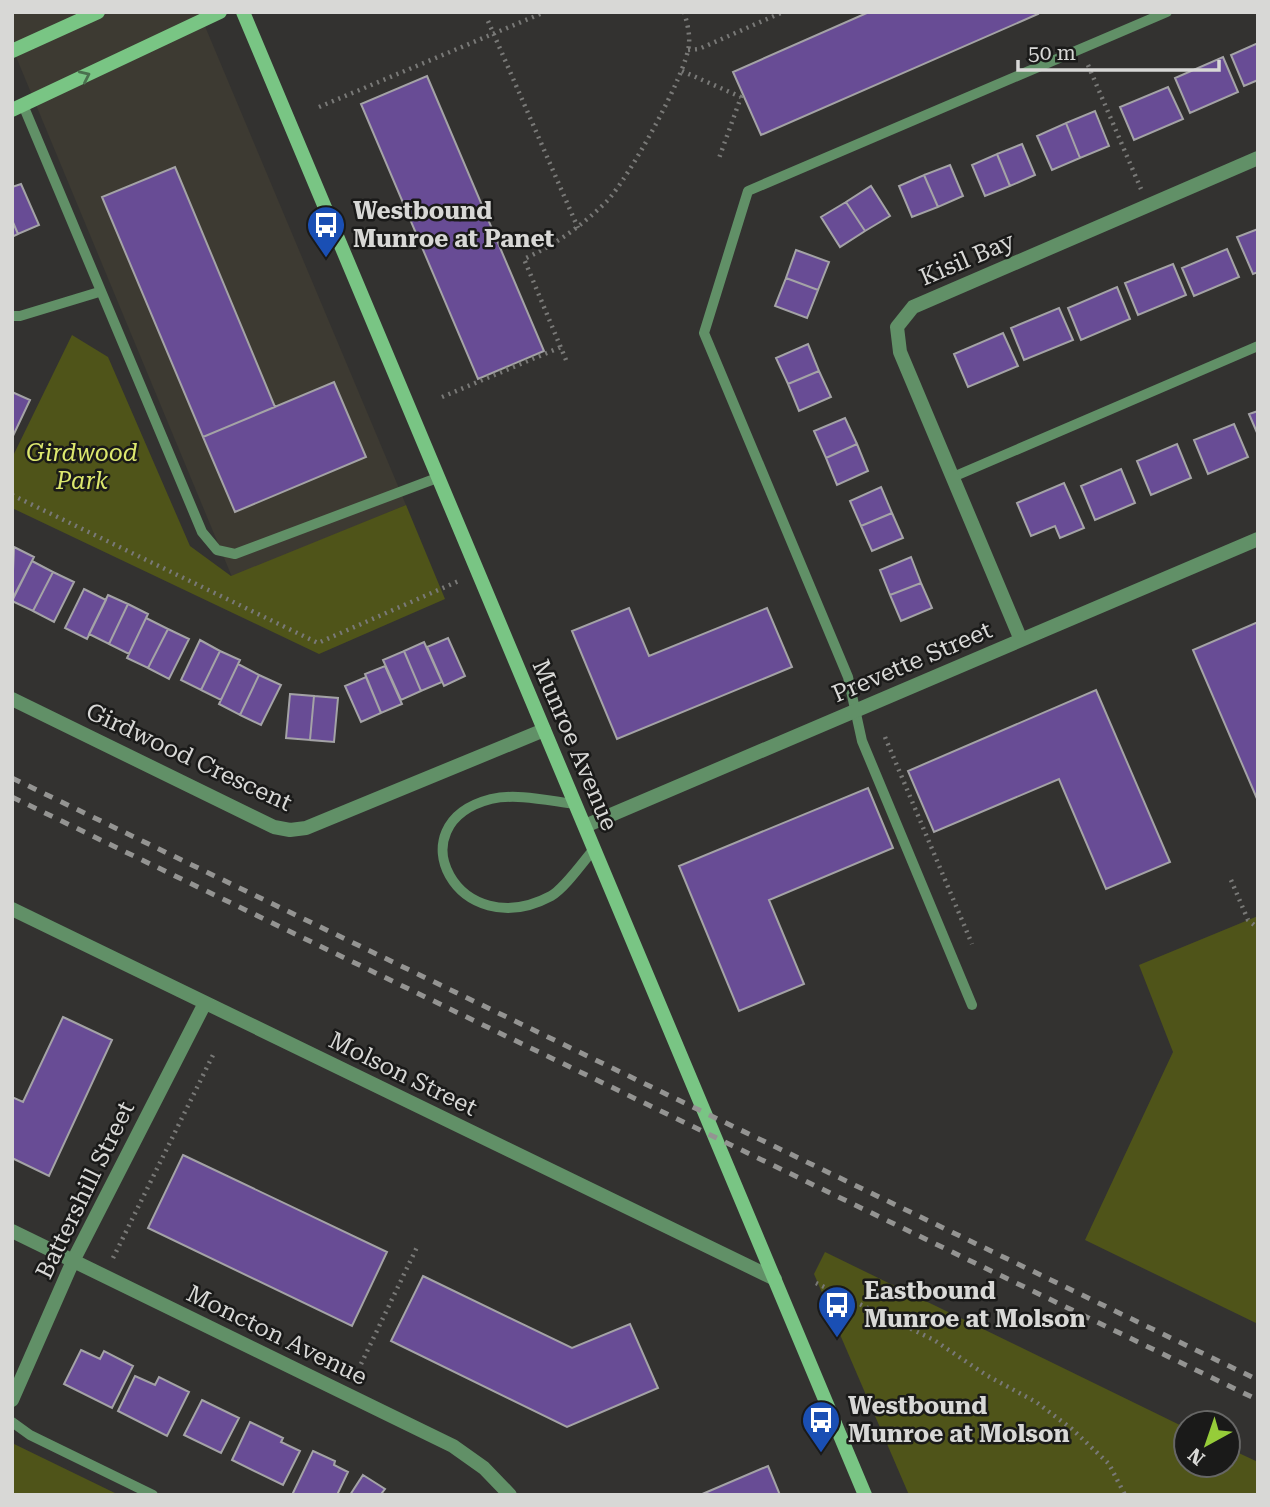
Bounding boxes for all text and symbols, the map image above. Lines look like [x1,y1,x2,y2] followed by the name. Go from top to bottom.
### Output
[1018,28,1219,72] scale bar
[1028,41,1076,65] text: 50 m
[78,70,90,84] one-way arrow
[353,197,554,253] place label: Westbound Munroe at Panet
[305,204,347,259] bus stop icon: Westbound Munroe at Panet
[915,226,1019,291] street label: Kisil Bay
[26,439,138,495] park label: Girdwood Park
[828,616,996,708] street label: Prevette Street
[526,655,624,835] street label: Munroe Avenue
[82,697,296,817] street label: Girdwood Crescent
[324,1026,482,1122] street label: Molson Street
[30,1097,140,1283] street label: Battershill Street
[864,1277,1086,1333] place label: Eastbound Munroe at Molson
[182,1279,372,1391] street label: Moncton Avenue
[816,1284,858,1339] bus stop icon: Eastbound Munroe at Molson
[848,1392,1070,1448] place label: Westbound Munroe at Molson
[800,1399,842,1454] bus stop icon: Westbound Munroe at Molson
[1172,1409,1242,1479] north arrow
[1183,1443,1209,1470] text: N

